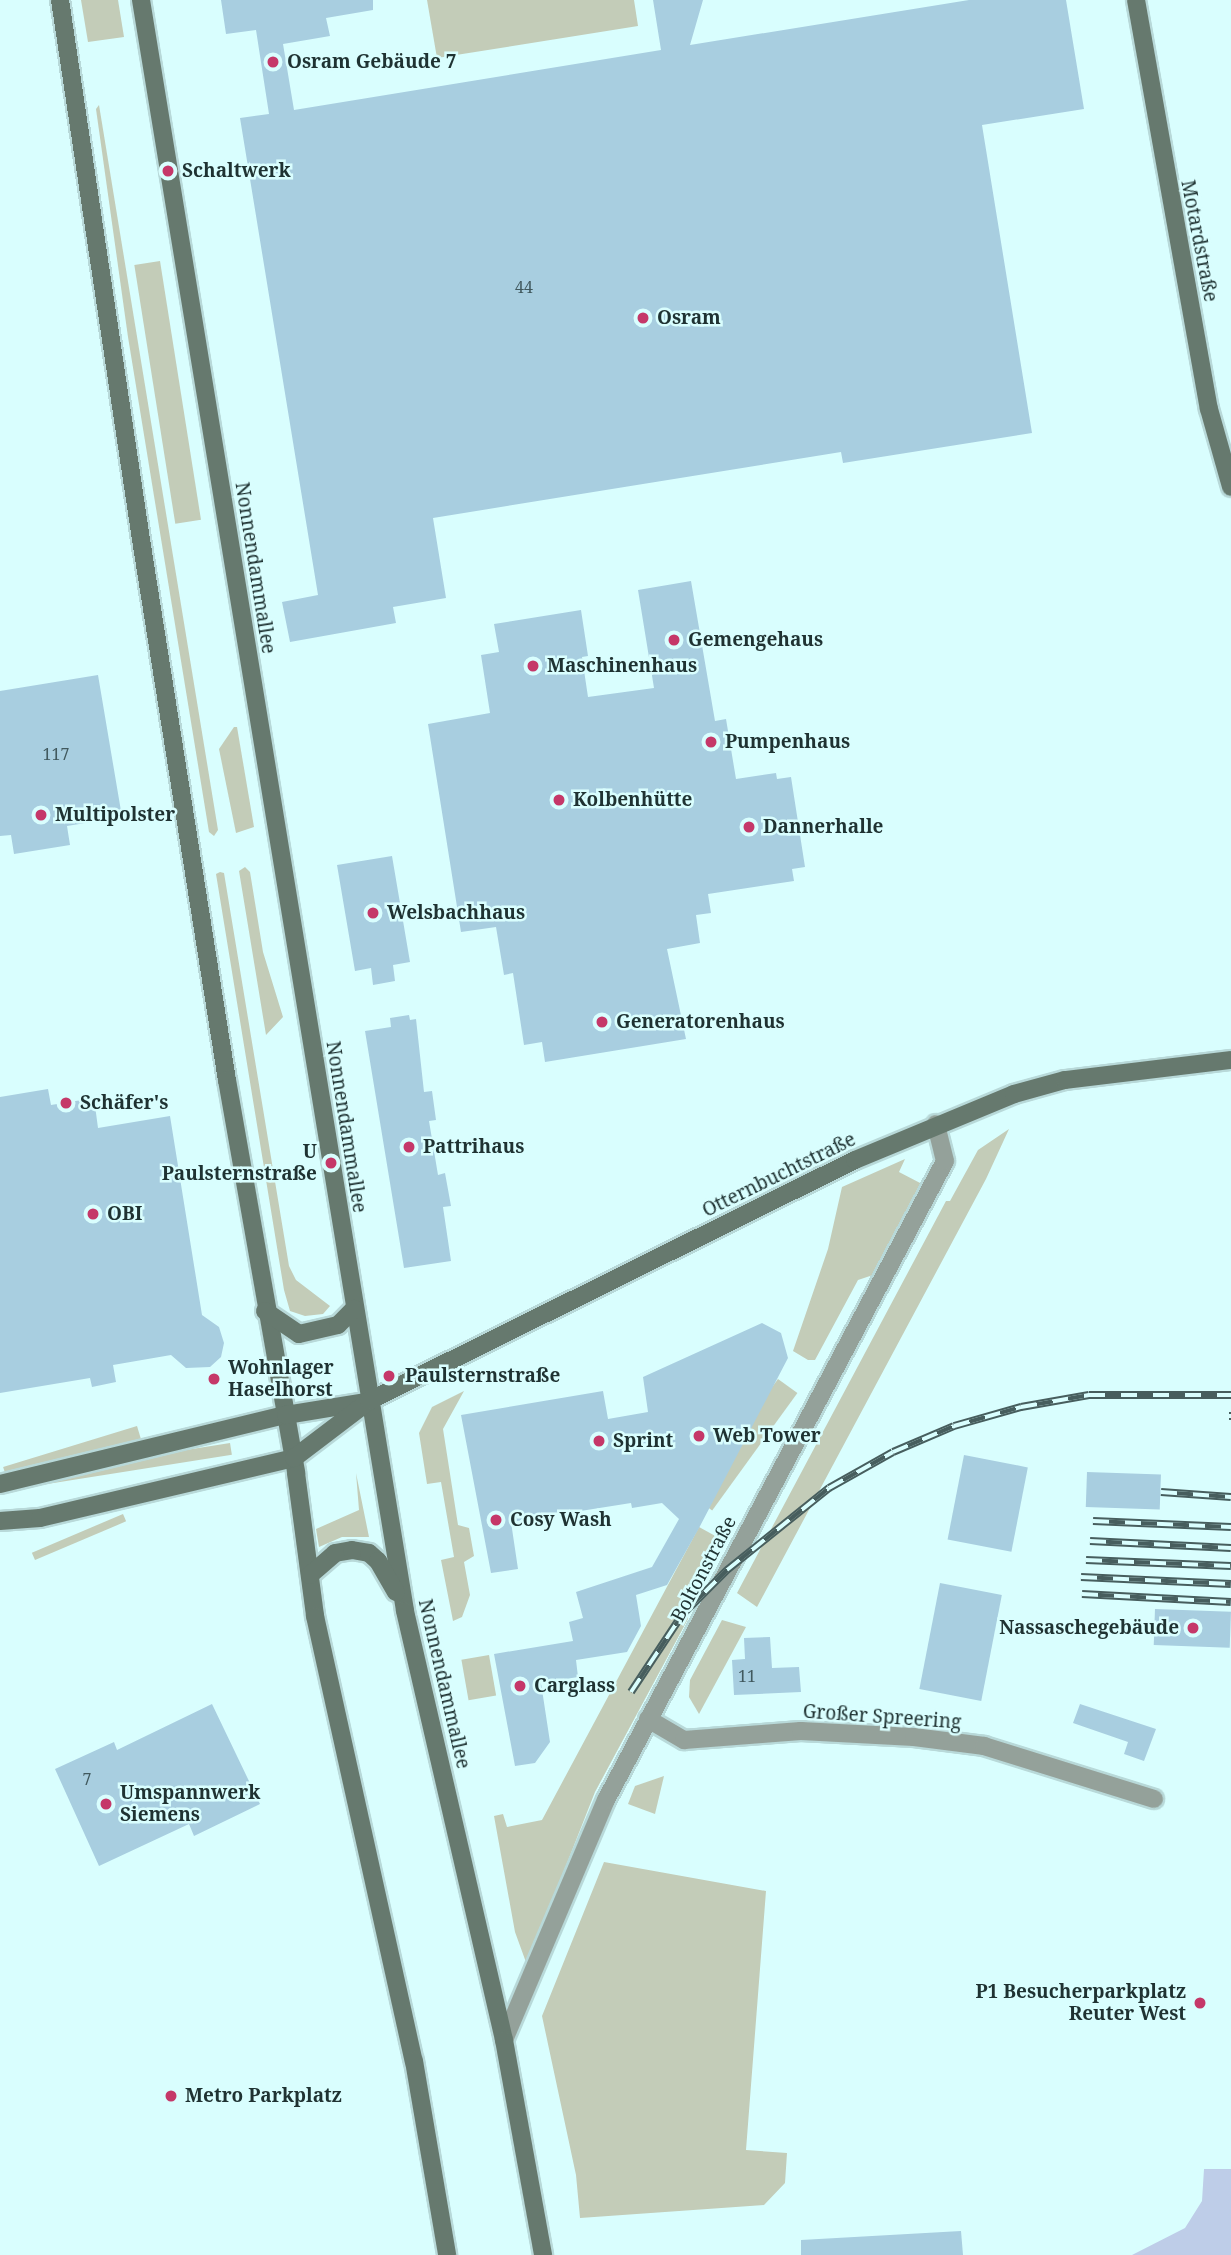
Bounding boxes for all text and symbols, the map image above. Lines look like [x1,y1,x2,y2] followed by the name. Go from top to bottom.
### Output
[287,51,456,73] place label: Osram Gebäude 7
[265,54,281,70] marker: Osram Gebäude 7
[182,160,291,182] place label: Schaltwerk
[160,163,176,179] marker: Schaltwerk
[1176,178,1222,304] street label: Motardstraße
[515,277,533,297] house number: 44
[657,307,721,329] place label: Osram
[635,310,651,326] marker: Osram
[230,481,280,655] street label: Nonnendammallee
[688,629,823,651] place label: Gemengehaus
[666,632,682,648] marker: Gemengehaus
[547,655,697,677] place label: Maschinenhaus
[525,658,541,674] marker: Maschinenhaus
[725,731,850,753] place label: Pumpenhaus
[703,734,719,750] marker: Pumpenhaus
[43,744,69,764] house number: 117
[573,789,692,811] place label: Kolbenhütte
[551,792,567,808] marker: Kolbenhütte
[55,804,175,826] place label: Multipolster
[33,807,49,823] marker: Multipolster
[763,816,883,838] place label: Dannerhalle
[741,819,757,835] marker: Dannerhalle
[387,902,525,924] place label: Welsbachhaus
[365,905,381,921] marker: Welsbachhaus
[616,1011,785,1033] place label: Generatorenhaus
[594,1014,610,1030] marker: Generatorenhaus
[321,1040,371,1214] street label: Nonnendammallee
[80,1092,168,1114] place label: Schäfer's
[58,1095,74,1111] marker: Schäfer's
[699,1128,859,1222] street label: Otternbuchtstraße
[423,1136,524,1158] place label: Pattrihaus
[401,1139,417,1155] marker: Pattrihaus
[162,1141,317,1185] place label: U Paulsternstraße
[323,1155,339,1171] marker: U Paulsternstraße
[107,1203,142,1225] place label: OBI
[85,1206,101,1222] marker: OBI
[228,1357,334,1401] place label: Wohnlager Haselhorst
[405,1365,560,1387] place label: Paulsternstraße
[379,1366,399,1386] marker: Paulsternstraße
[206,1371,222,1387] marker: Wohnlager Haselhorst
[713,1425,821,1447] place label: Web Tower
[691,1428,707,1444] marker: Web Tower
[613,1430,673,1452] place label: Sprint
[591,1433,607,1449] marker: Sprint
[510,1509,612,1531] place label: Cosy Wash
[488,1512,504,1528] marker: Cosy Wash
[667,1512,741,1626] street label: Boltonstraße
[413,1597,475,1771] street label: Nonnendammallee
[999,1617,1179,1639] place label: Nassaschegebäude
[1185,1620,1201,1636] marker: Nassaschegebäude
[738,1666,756,1686] house number: 11
[534,1675,615,1697] place label: Carglass
[512,1678,528,1694] marker: Carglass
[802,1700,962,1734] street label: Großer Spreering
[83,1769,91,1789] house number: 7
[120,1782,260,1826] place label: Umspannwerk Siemens
[98,1796,114,1812] marker: Umspannwerk Siemens
[975,1981,1186,2025] place label: P1 Besucherparkplatz Reuter West
[1192,1995,1208,2011] marker: P1 Besucherparkplatz Reuter West
[185,2085,342,2107] place label: Metro Parkplatz
[163,2088,179,2104] marker: Metro Parkplatz

